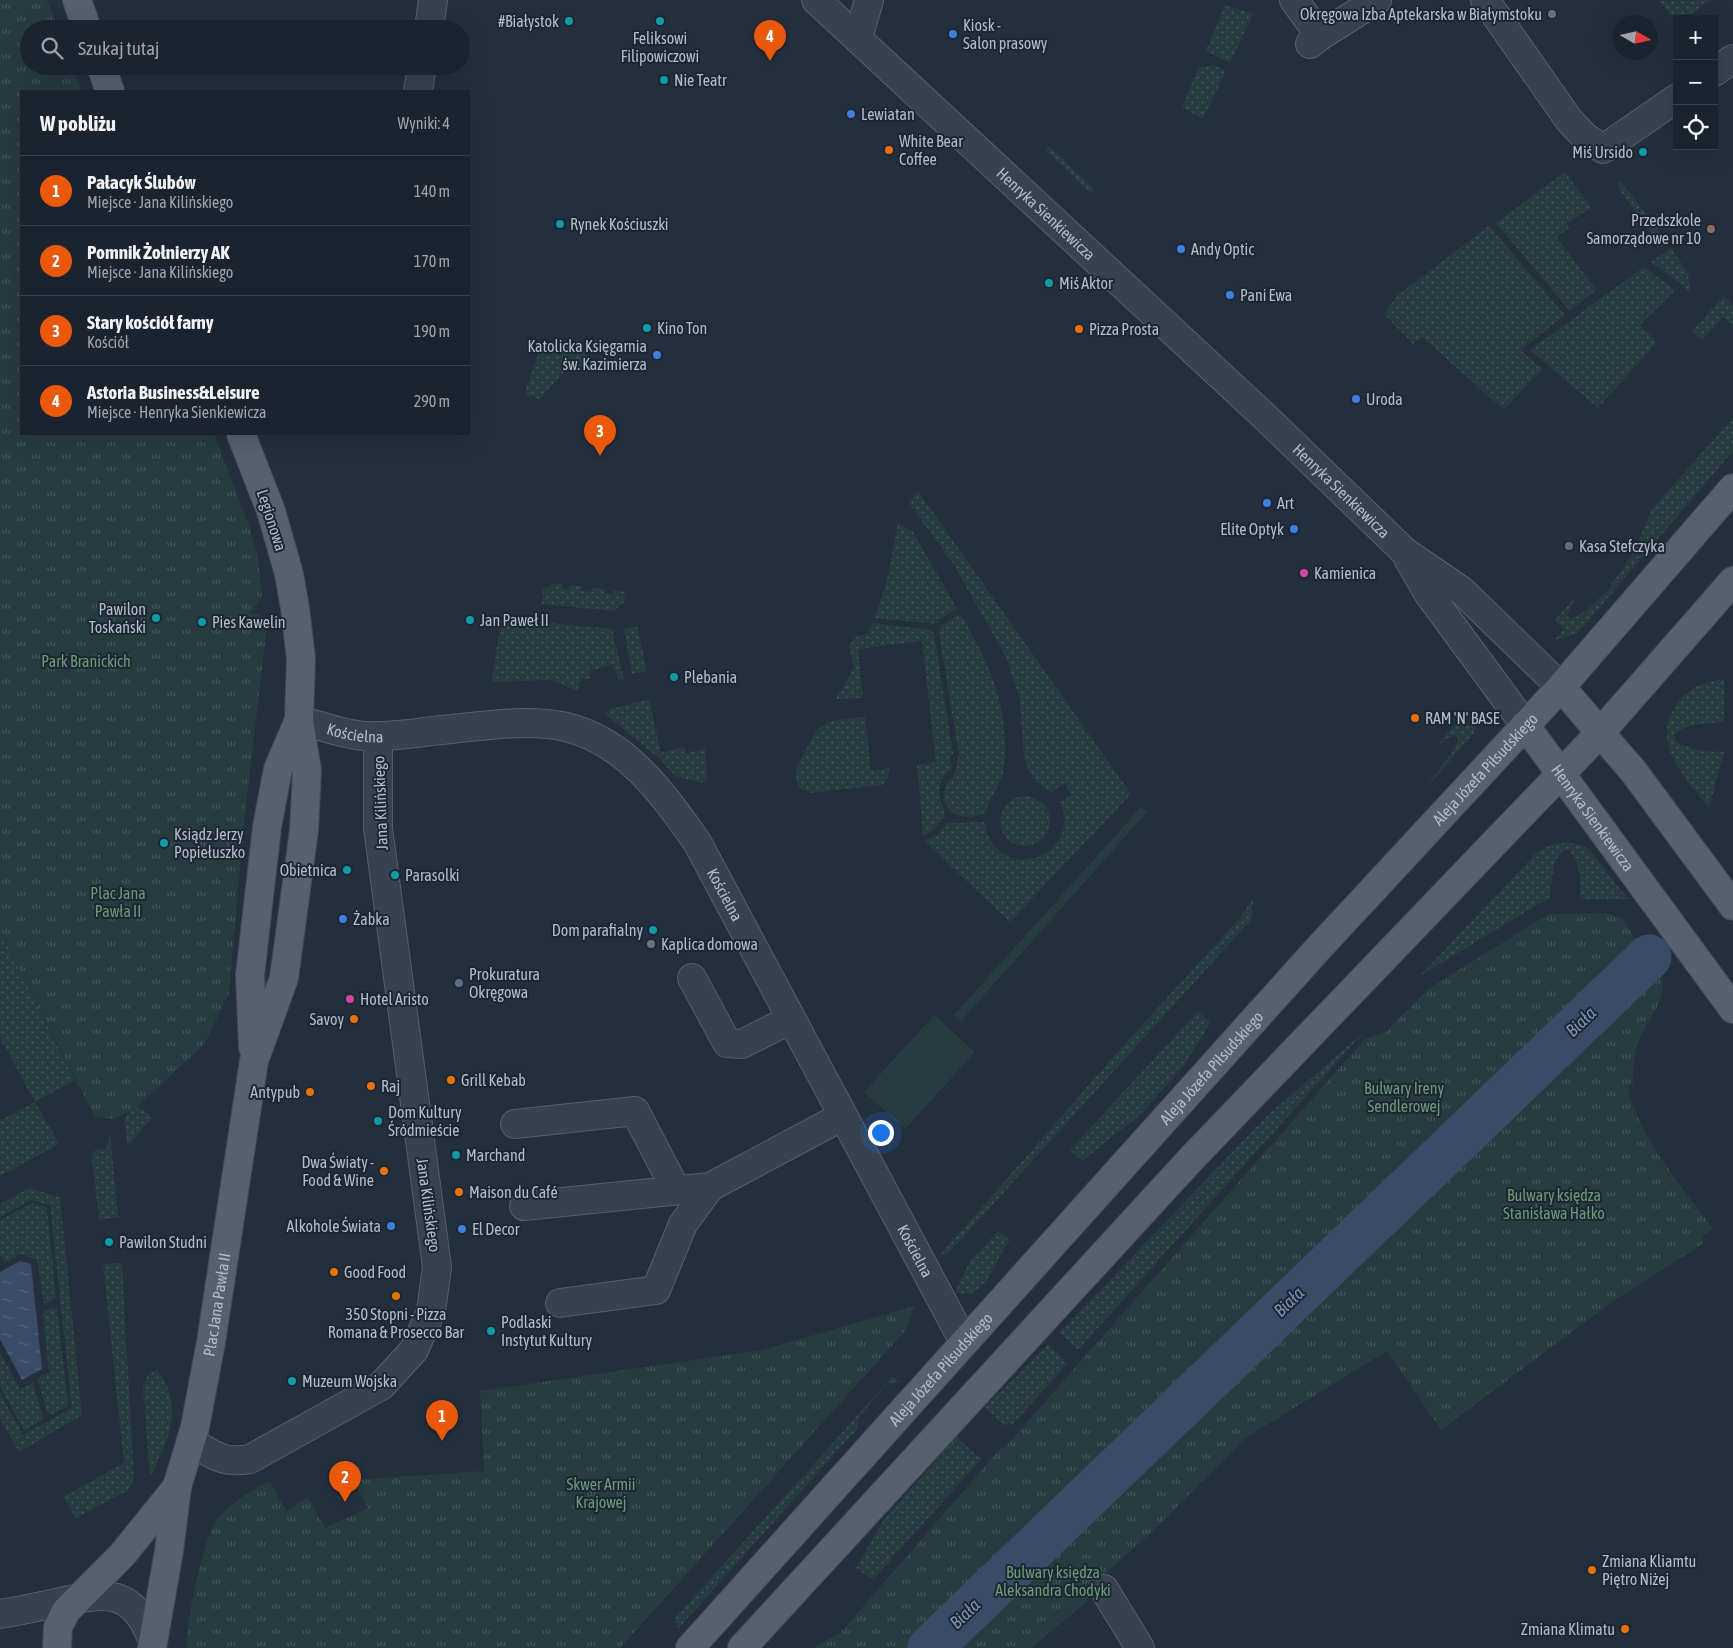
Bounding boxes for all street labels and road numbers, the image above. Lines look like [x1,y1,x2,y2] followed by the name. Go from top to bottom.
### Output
[993,164,1099,264] street label: Henryka Sienkiewicza
[1289,440,1394,541] street label: Henryka Sienkiewicza
[253,487,290,553] street label: Legionowa
[1429,710,1541,829] street label: Aleja Józefa Piłsudskiego
[325,719,384,745] street label: Kościelna
[369,755,392,850] street label: Jana Kilińskiego
[1548,761,1638,875] street label: Henryka Sienkiewicza
[704,865,746,924] street label: Kościelna
[1156,1007,1267,1128] street label: Aleja Józefa Piłsudskiego
[413,1157,444,1253] street label: Jana Kilińskiego
[894,1222,937,1280] street label: Kościelna
[200,1252,234,1358] street label: Plac Jana Pawła II
[885,1309,996,1429] street label: Aleja Józefa Piłsudskiego

